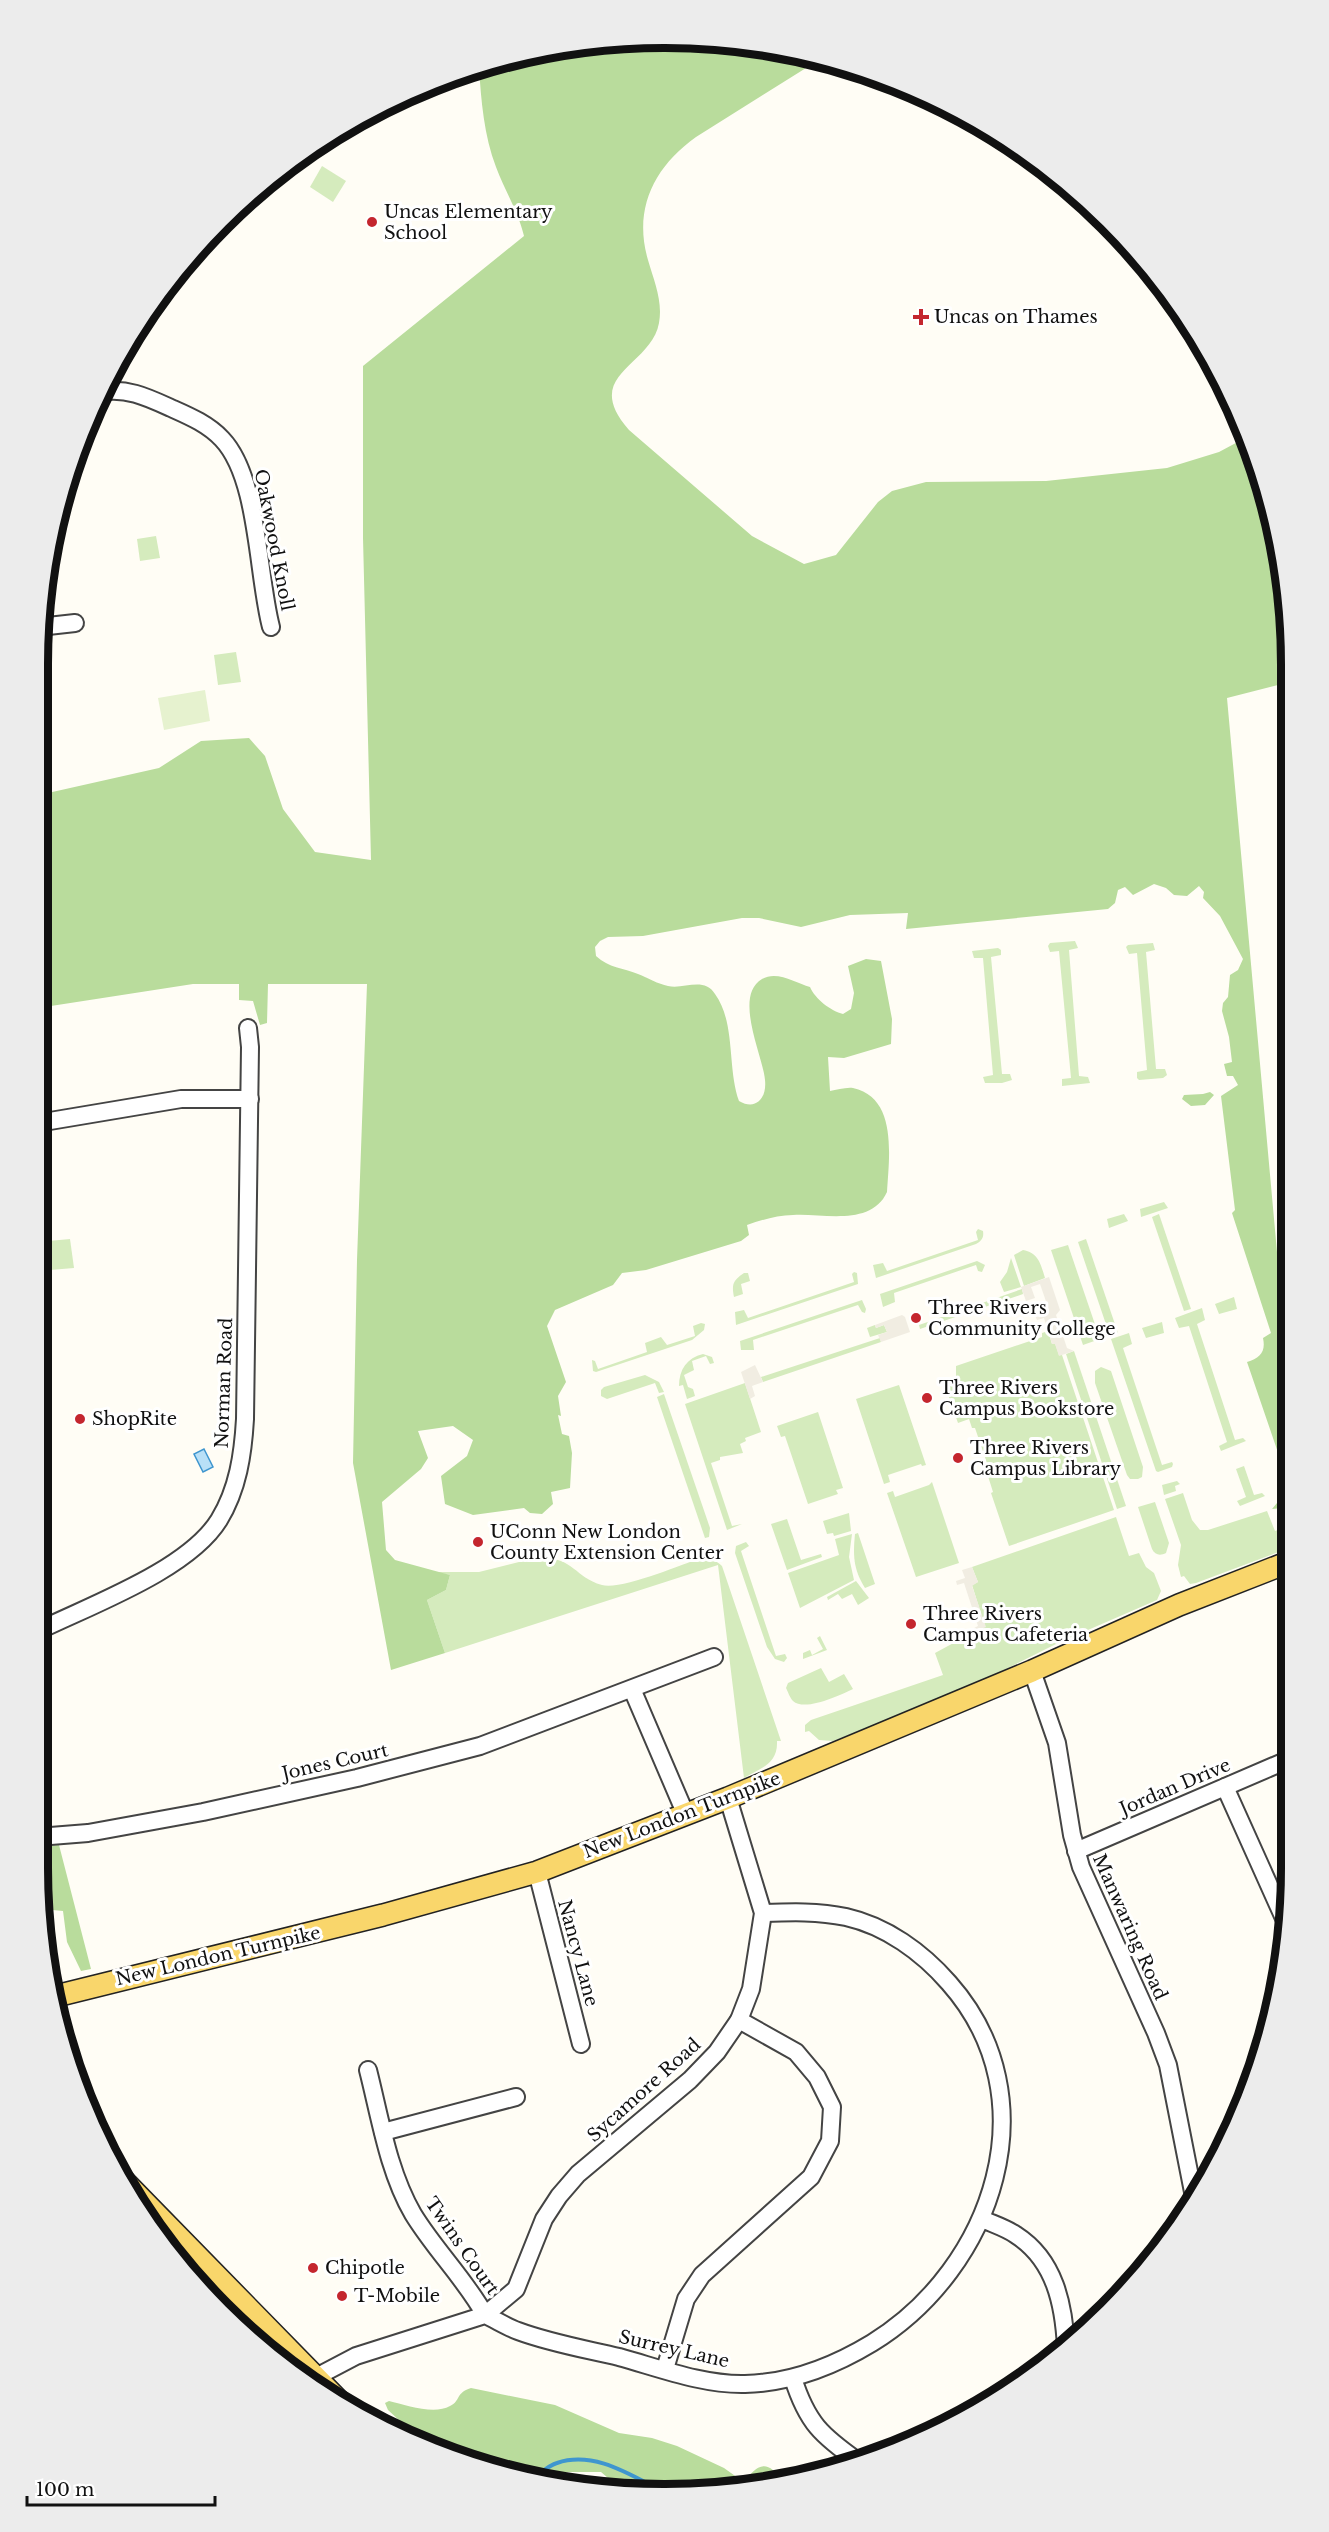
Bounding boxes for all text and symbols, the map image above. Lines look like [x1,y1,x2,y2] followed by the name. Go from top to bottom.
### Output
[384,201,553,244] place label: Uncas Elementary School
[365,215,379,229] marker: Uncas Elementary School
[934,306,1098,328] place label: Uncas on Thames
[912,308,930,326] marker: Uncas on Thames
[249,467,299,613] street label: Oakwood Knoll
[928,1297,1116,1340] place label: Three Rivers Community College
[909,1311,923,1325] marker: Three Rivers Community College
[211,1317,237,1449] street label: Norman Road
[939,1377,1114,1420] place label: Three Rivers Campus Bookstore
[920,1391,934,1405] marker: Three Rivers Campus Bookstore
[92,1408,177,1430] place label: ShopRite
[73,1412,87,1426] marker: ShopRite
[970,1437,1121,1480] place label: Three Rivers Campus Library
[951,1451,965,1465] marker: Three Rivers Campus Library
[490,1521,724,1564] place label: UConn New London County Extension Center
[471,1535,485,1549] marker: UConn New London County Extension Center
[923,1603,1088,1646] place label: Three Rivers Campus Cafeteria
[904,1617,918,1631] marker: Three Rivers Campus Cafeteria
[278,1739,390,1785] street label: Jones Court
[1115,1754,1234,1821] street label: Jordan Drive
[580,1767,784,1863] street label: New London Turnpike
[1088,1851,1172,2003] street label: Manwaring Road
[553,1897,603,2009] street label: Nancy Lane
[113,1922,323,1990] street label: New London Turnpike
[583,2033,705,2147] street label: Sycamore Road
[420,2193,504,2299] street label: Twins Court
[325,2257,405,2279] place label: Chipotle
[306,2261,320,2275] marker: Chipotle
[354,2285,440,2307] place label: T-Mobile
[335,2289,349,2303] marker: T-Mobile
[617,2326,731,2372] street label: Surrey Lane
[27,2469,214,2507] scale bar
[36,2479,94,2501] text: 100 m

